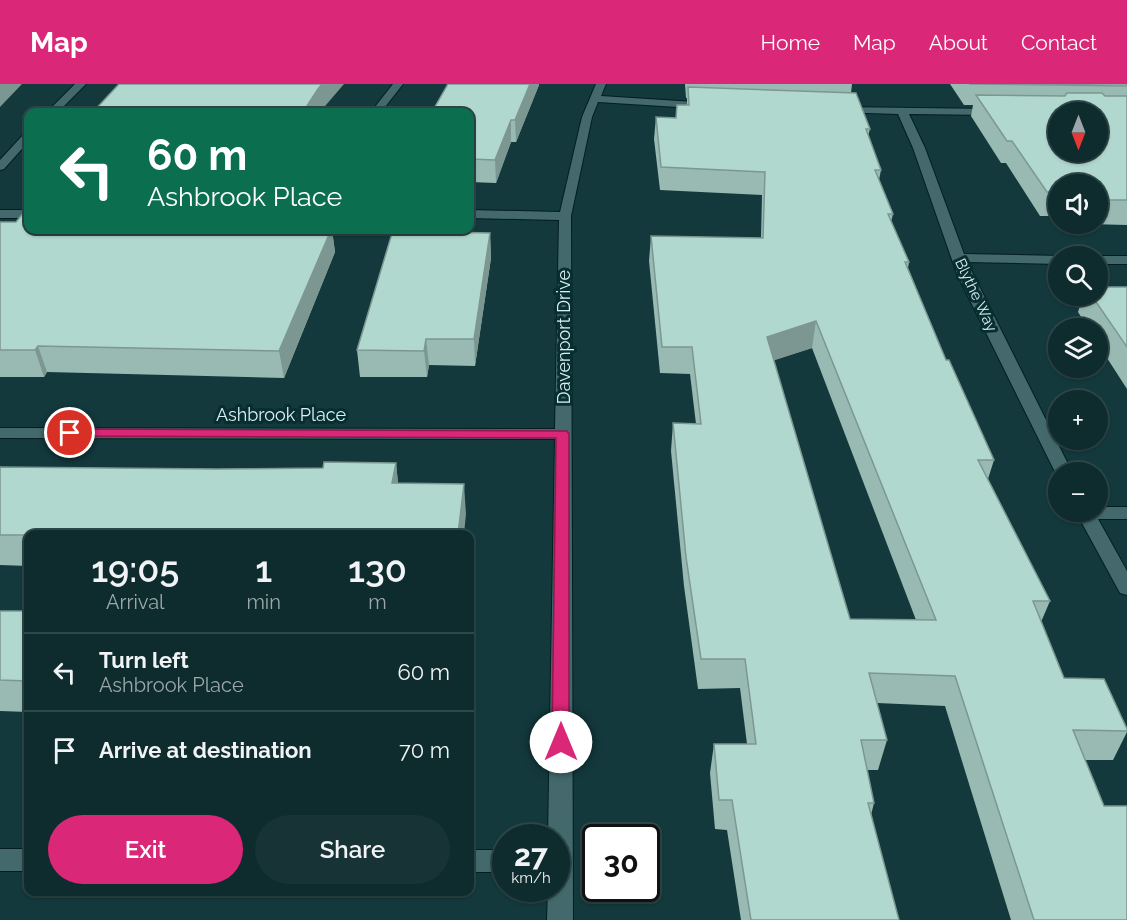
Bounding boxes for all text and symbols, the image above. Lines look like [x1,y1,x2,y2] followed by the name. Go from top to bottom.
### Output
[30,26,88,59] text: Map
[761,30,820,55] text: Home
[853,30,896,55] text: Map
[929,30,988,55] text: About
[1021,30,1097,55] text: Contact
[1048,102,1108,162] north arrow
[1048,102,1108,522] map controls
[147,131,247,180] text: 60 m
[48,132,126,210] icon: left
[1048,174,1108,234] button: sound
[147,181,342,212] text: Ashbrook Place
[1048,246,1108,306] button: search
[951,255,1001,335] street label: Blythe Way
[553,269,574,404] street label: Davenport Drive
[1048,318,1108,378] button: layers
[1048,390,1108,450] button: +
[216,404,347,425] street label: Ashbrook Place
[44,407,95,458] pin
[53,416,86,449] icon: arrive
[1048,462,1108,522] button: −
[91,548,179,590] text: 19:05
[255,548,272,590] text: 1
[348,548,407,590] text: 130
[106,590,165,614] text: Arrival
[246,590,281,614] text: min
[368,590,387,614] text: m
[99,647,189,673] text: Turn left
[48,656,81,689] icon: left
[397,659,450,685] text: 60 m
[99,673,244,697] text: Ashbrook Place
[529,710,593,774] position arrow
[48,734,81,767] icon: arrive
[99,737,312,763] text: Arrive at destination
[399,737,450,763] text: 70 m
[48,815,243,884] button: Exit
[255,815,450,884] button: Share
[582,824,660,902] speed limit sign: 30
[514,838,548,873] text: 27
[511,869,551,887] text: km/h

